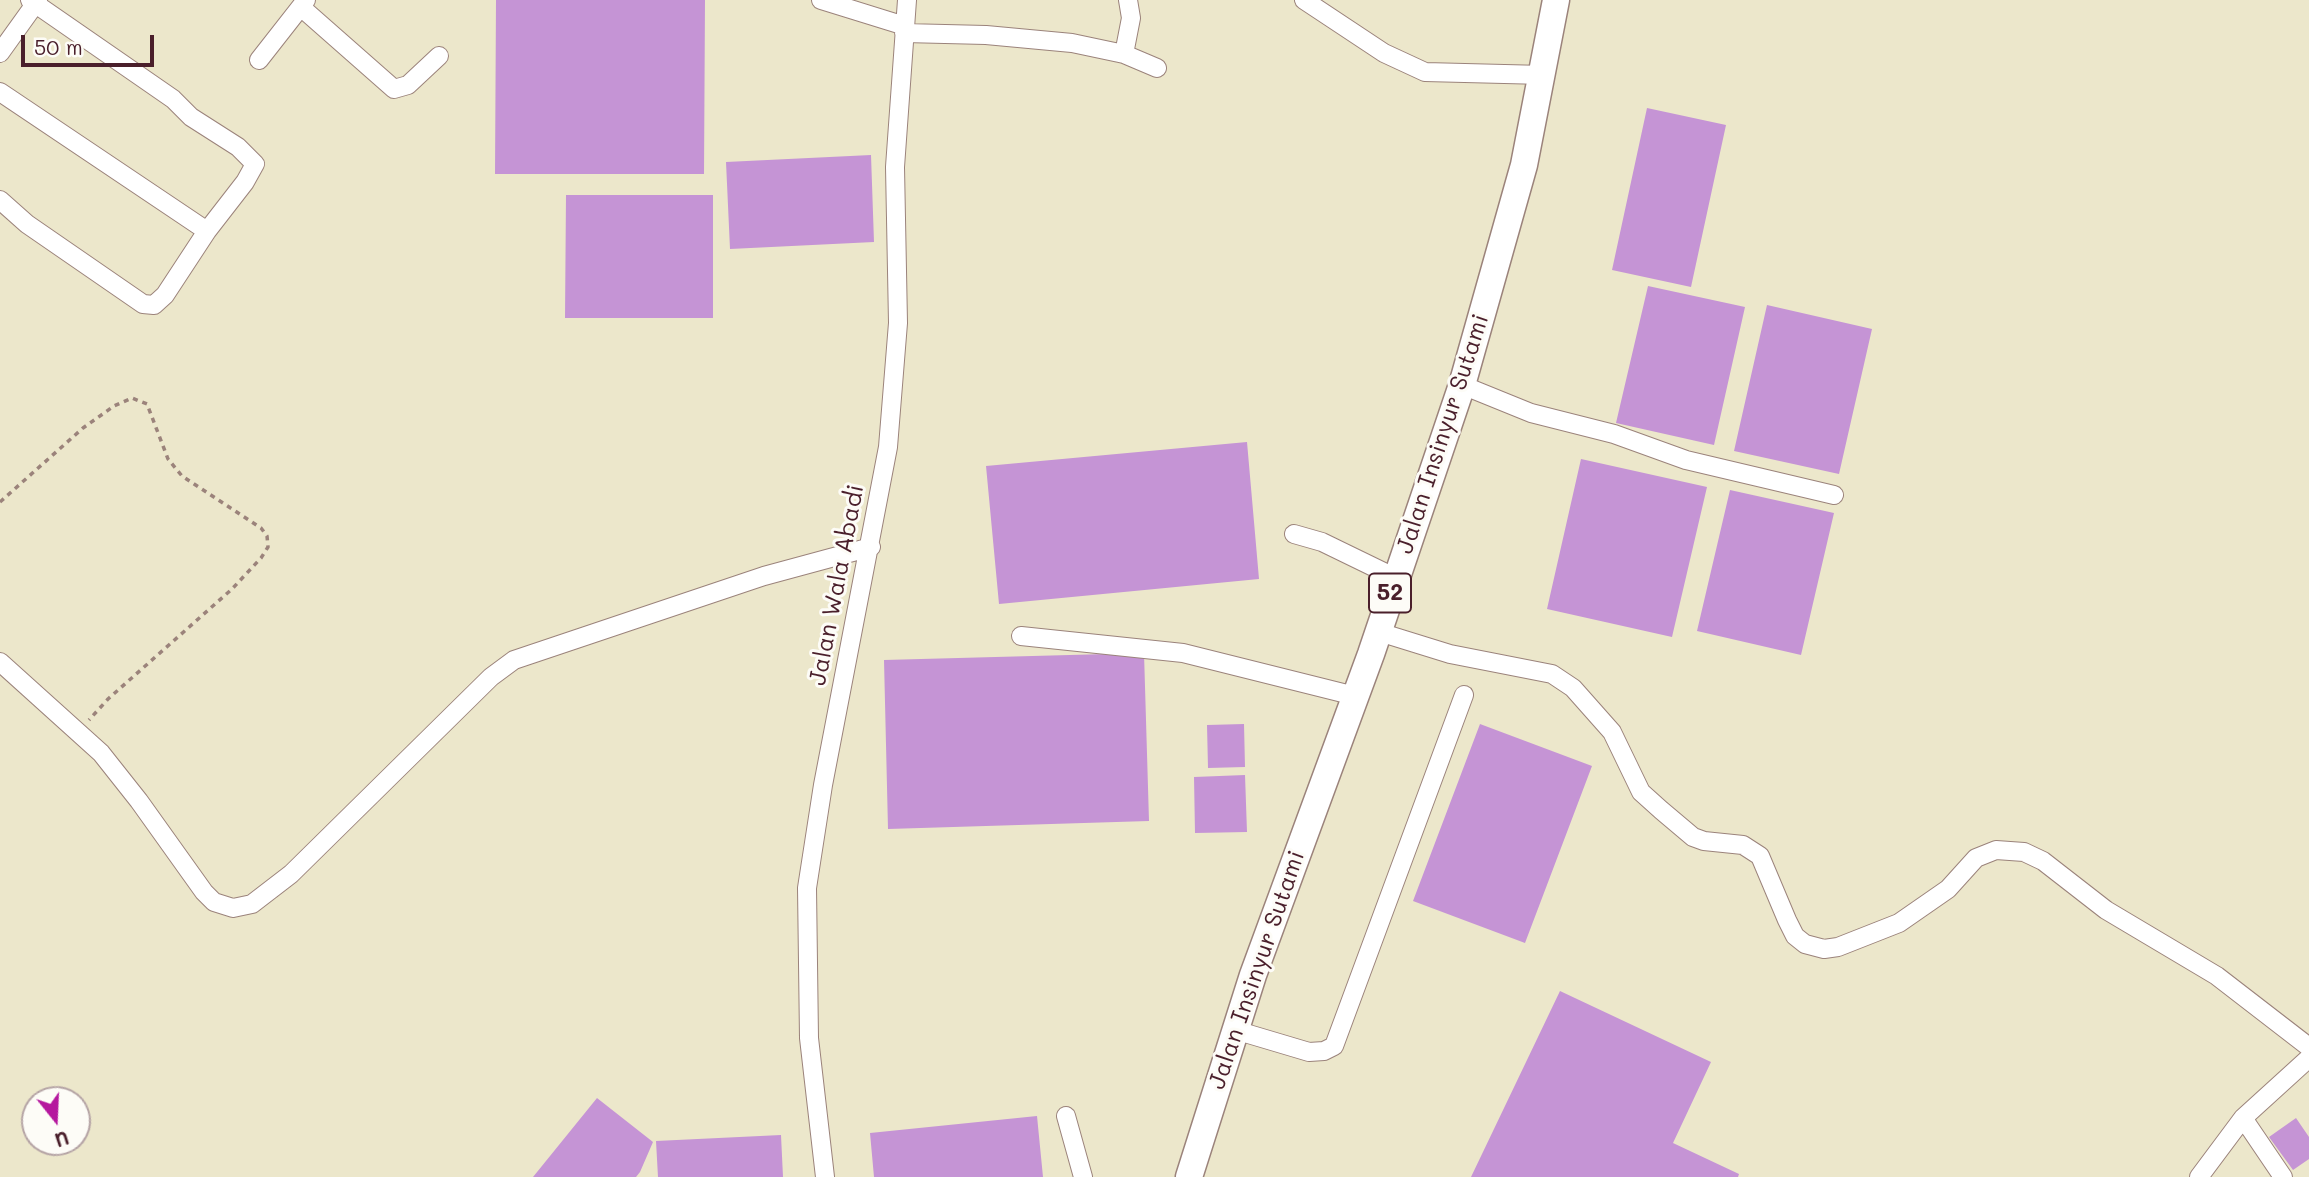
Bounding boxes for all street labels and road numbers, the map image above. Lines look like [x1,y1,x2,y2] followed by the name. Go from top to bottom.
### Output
[1391,311,1495,557] street label: Jalan Insinyur Sutami
[803,482,871,688] street label: Jalan Wala Abadi
[1369,573,1411,612] road number: 52
[1203,847,1311,1093] street label: Jalan Insinyur Sutami

